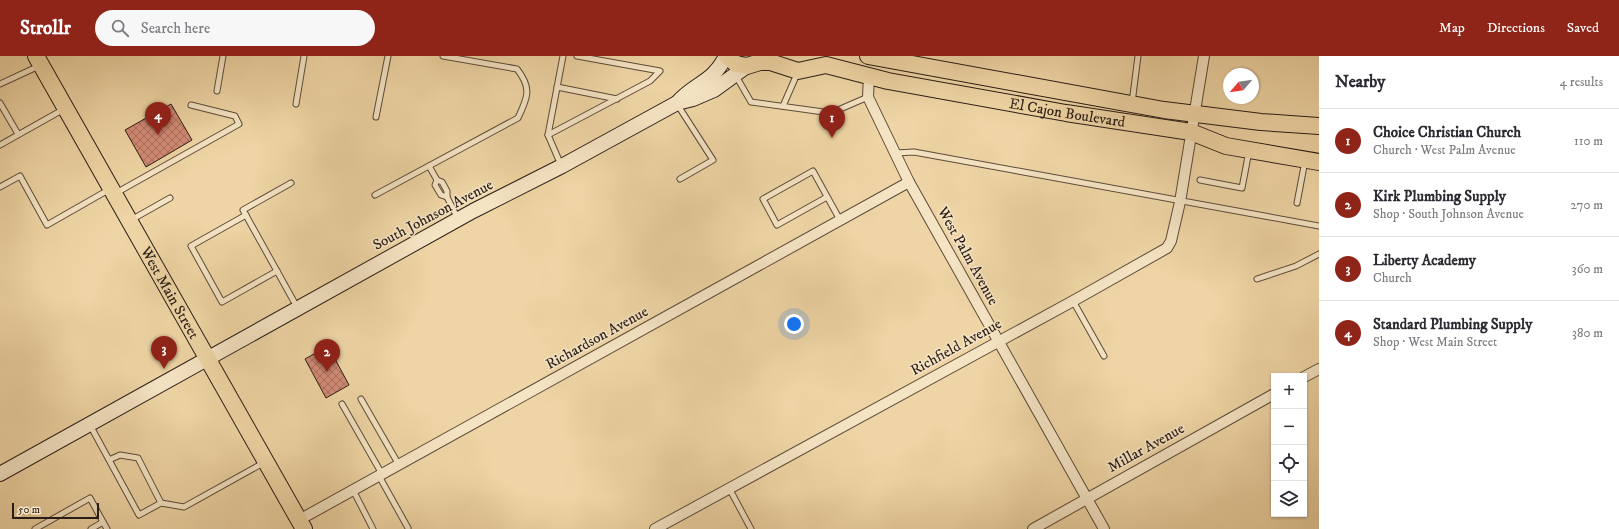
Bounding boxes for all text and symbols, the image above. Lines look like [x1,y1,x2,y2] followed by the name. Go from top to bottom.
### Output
[95,10,375,46] search box
[20,17,71,40] text: Strollr
[109,17,131,39] icon: search
[141,19,210,38] text: Search here
[1439,19,1465,37] text: Map
[1487,19,1545,37] text: Directions
[1567,19,1599,37] text: Saved
[1223,68,1259,104] north arrow
[1335,71,1385,93] text: Nearby
[1560,74,1603,90] text: 4 results
[1008,93,1127,131] street label: El Cajon Boulevard
[145,102,171,135] pin: 4
[819,105,845,138] pin: 1
[1373,123,1521,142] text: Choice Christian Church
[1346,133,1350,149] text: 1
[1574,133,1603,149] text: 110 m
[1373,142,1516,158] text: Church · West Palm Avenue
[370,175,496,255] street label: South Johnson Avenue
[1373,187,1506,206] text: Kirk Plumbing Supply
[1345,197,1351,213] text: 2
[1571,197,1603,213] text: 270 m
[933,203,1003,309] street label: West Palm Avenue
[1373,206,1524,222] text: Shop · South Johnson Avenue
[136,242,204,342] street label: West Main Street
[1373,251,1476,270] text: Liberty Academy
[1346,261,1350,277] text: 3
[1572,261,1603,277] text: 360 m
[1373,270,1412,286] text: Church
[542,302,652,374] street label: Richardson Avenue
[784,314,804,334] your location
[907,314,1005,380] street label: Richfield Avenue
[1373,315,1532,334] text: Standard Plumbing Supply
[1344,325,1352,341] text: 4
[1572,325,1603,341] text: 380 m
[1373,334,1497,350] text: Shop · West Main Street
[151,336,177,369] pin: 3
[314,339,340,372] pin: 2
[1271,373,1307,517] map controls
[1271,373,1307,409] button: +
[1271,409,1307,445] button: −
[1104,419,1188,477] street label: Millar Avenue
[1271,445,1307,481] button: locate
[1271,481,1307,517] button: layers
[12,501,99,520] scale bar
[18,503,40,517] text: 50 m

